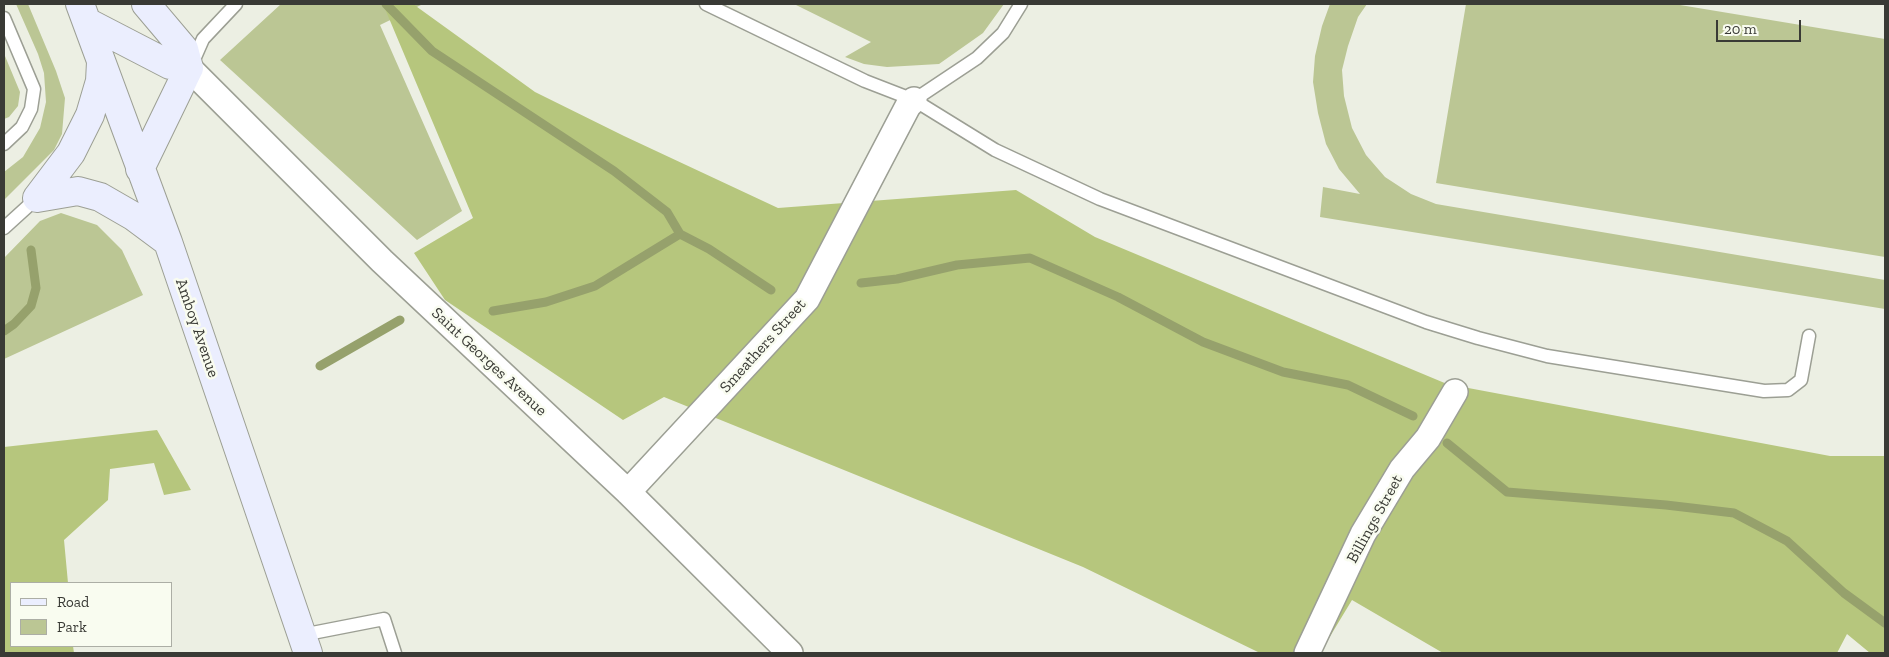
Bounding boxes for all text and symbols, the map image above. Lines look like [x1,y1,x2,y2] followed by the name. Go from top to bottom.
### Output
[1719,10,1804,42] scale bar
[1724,20,1757,38] text: 20 m
[171,276,223,380] street label: Amboy Avenue
[716,295,810,397] street label: Smeathers Street
[427,304,551,420] street label: Saint Georges Avenue
[1343,472,1407,566] street label: Billings Street
[10,582,172,647] legend
[57,593,89,611] text: Road
[57,618,87,636] text: Park

